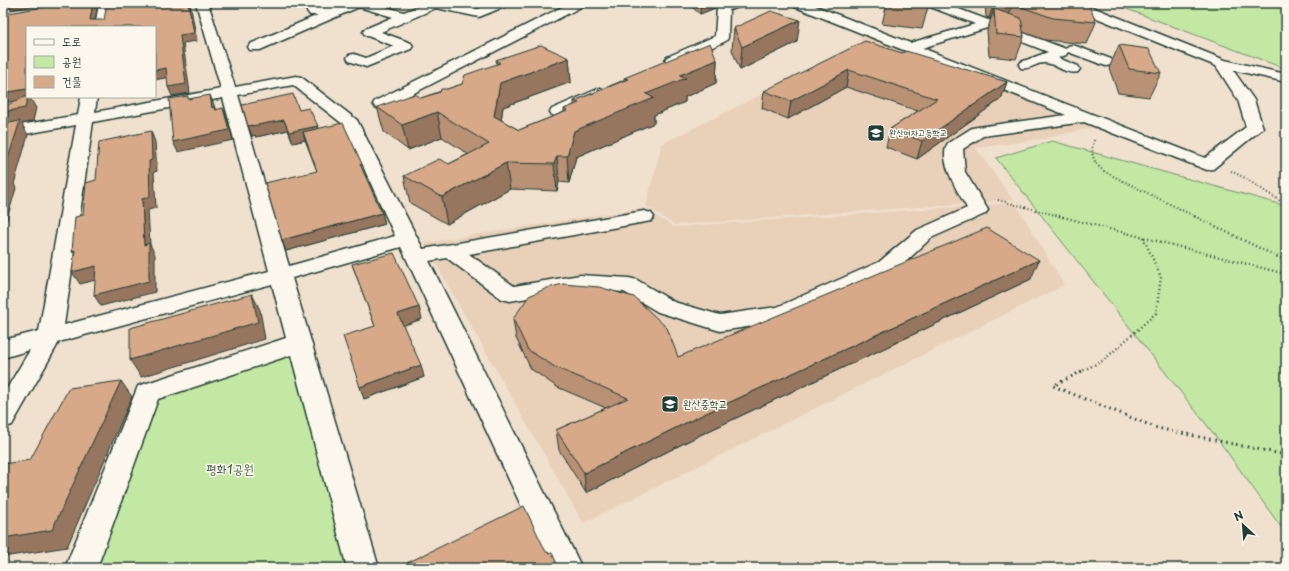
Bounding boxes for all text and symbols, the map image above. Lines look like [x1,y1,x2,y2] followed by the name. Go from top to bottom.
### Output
[26,26,156,98] legend
[62,32,81,50] text: 도로
[62,52,81,70] text: 공원
[62,72,82,90] text: 건물
[866,123,886,143] school or university icon: 완산여자고등학교
[889,125,947,139] place label: 완산여자고등학교
[660,394,680,414] school or university icon: 완산중학교
[683,395,727,412] place label: 완산중학교
[206,459,254,478] park label: 평화1공원
[1223,505,1263,545] north arrow
[1231,506,1246,525] text: N

